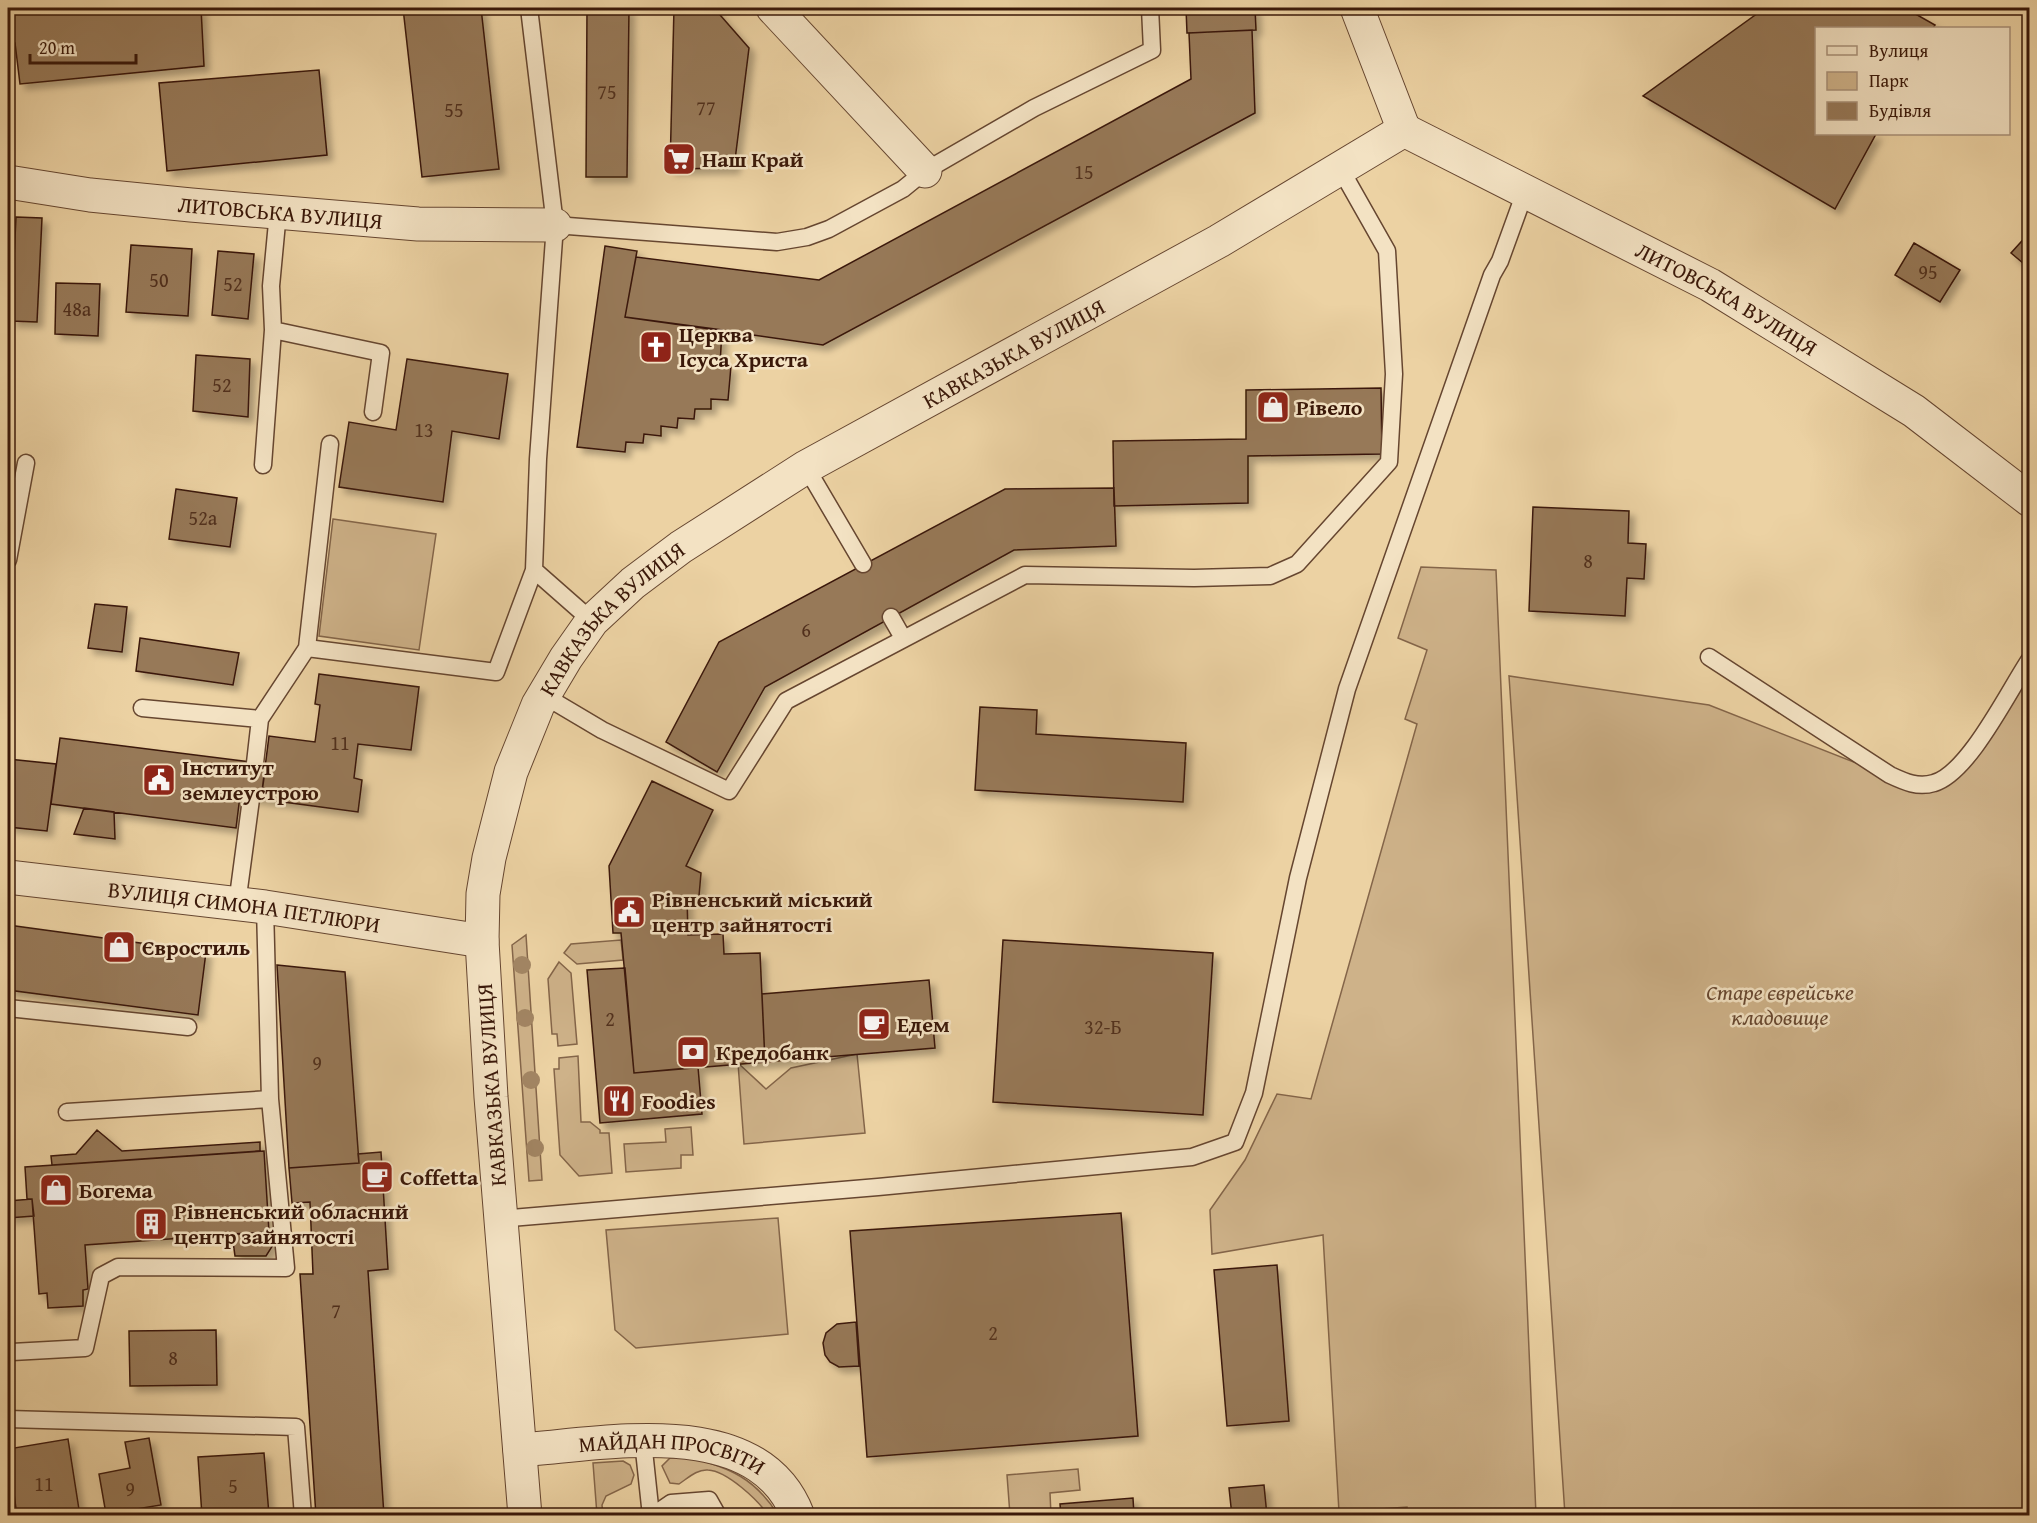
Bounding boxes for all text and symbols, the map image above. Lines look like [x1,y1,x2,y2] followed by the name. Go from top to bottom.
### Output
[30,27,136,65] scale bar
[1815,27,2010,135] legend
[39,34,75,61] text: 20 m
[1869,37,1928,64] text: Вулиця
[1869,67,1909,94] text: Парк
[597,77,617,106] house number: 75
[696,93,716,122] house number: 77
[444,95,464,124] house number: 55
[1869,97,1931,124] text: Будівля
[661,141,697,177] supermarket icon: Наш Край
[702,143,804,175] place label: Наш Край
[1074,157,1094,186] house number: 15
[177,188,384,237] street label: ЛИТОВСЬКА ВУЛИЦЯ
[1630,234,1823,363] street label: ЛИТОВСЬКА ВУЛИЦЯ
[1918,257,1938,286] house number: 95
[149,265,169,294] house number: 50
[223,269,243,298] house number: 52
[917,291,1111,416] street label: КАВКАЗЬКА ВУЛИЦЯ
[63,294,92,323] house number: 48а
[679,318,809,375] place label: Церква Ісуса Христа
[638,329,674,365] church icon: Церква Ісуса Христа
[212,370,232,399] house number: 52
[1255,389,1291,425] shop icon: Рівело
[1296,391,1363,423] place label: Рівело
[414,415,434,444] house number: 13
[189,503,218,532] house number: 52а
[531,534,691,702] street label: КАВКАЗЬКА ВУЛИЦЯ
[1583,546,1593,575] house number: 8
[801,615,811,644] house number: 6
[330,728,350,757] house number: 11
[182,751,319,808] place label: Інститут землеустрою
[141,762,177,798] public building icon: Інститут землеустрою
[106,873,383,941] street label: ВУЛИЦЯ СИМОНА ПЕТЛЮРИ
[652,883,873,940] place label: Рівненський міський центр зайнятості
[611,894,647,930] public building icon: Рівненський міський центр зайнятості
[101,929,137,965] shop icon: Євростиль
[142,931,250,963] place label: Євростиль
[1706,976,1854,1033] park label: Старе єврейське кладовище
[468,982,514,1188] street label: КАВКАЗЬКА ВУЛИЦЯ
[605,1004,615,1033] house number: 2
[856,1006,892,1042] cafe icon: Едем
[897,1008,950,1040] place label: Едем
[1084,1012,1122,1041] house number: 32-Б
[675,1034,711,1070] bank icon: Кредобанк
[716,1036,829,1068] place label: Кредобанк
[312,1048,322,1077] house number: 9
[601,1083,637,1119] restaurant icon: Foodies
[642,1085,716,1117] place label: Foodies
[359,1159,395,1195] cafe icon: Coffetta
[400,1161,479,1193] place label: Coffetta
[38,1172,74,1208] shop icon: Богема
[79,1174,154,1206] place label: Богема
[174,1195,409,1252] place label: Рівненський обласний центр зайнятості
[133,1206,169,1242] building icon: Рівненський обласний центр зайнятості
[331,1296,341,1325] house number: 7
[988,1318,998,1347] house number: 2
[168,1343,178,1372] house number: 8
[577,1424,772,1482] street label: МАЙДАН ПРОСВІТИ
[34,1469,54,1498] house number: 11
[228,1471,238,1500] house number: 5
[125,1474,135,1503] house number: 9

